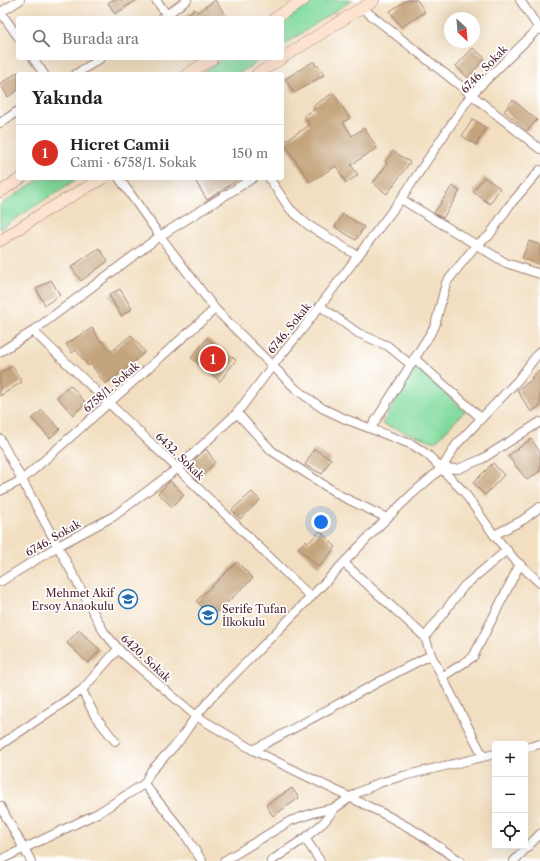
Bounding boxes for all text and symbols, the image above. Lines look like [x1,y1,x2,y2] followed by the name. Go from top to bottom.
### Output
[444,12,480,48] north arrow
[16,16,284,60] search box
[30,27,52,49] icon: search
[62,29,139,48] text: Burada ara
[458,42,511,96] street label: 6746. Sokak
[32,88,103,108] text: Yakında
[70,135,170,154] text: Hicret Camii
[42,145,48,161] text: 1
[232,145,268,161] text: 150 m
[70,154,196,170] text: Cami · 6758/1. Sokak
[264,299,314,356] street label: 6746. Sokak
[200,344,226,374] pin: 1
[80,358,143,415] street label: 6758/1. Sokak
[153,429,208,483] street label: 6432. Sokak
[311,512,331,532] your location
[23,516,84,559] street label: 6746. Sokak
[32,586,116,613] place label: Mehmet Akif Ersoy Anaokulu
[117,588,139,610] school or university icon: Mehmet Akif Ersoy Anaokulu
[222,602,287,629] place label: Şerife Tufan İlkokulu
[197,604,219,626] school or university icon: Şerife Tufan İlkokulu
[118,631,174,685] street label: 6420. Sokak
[492,741,528,849] map controls
[492,741,528,777] button: +
[492,777,528,813] button: −
[492,813,528,849] button: locate

